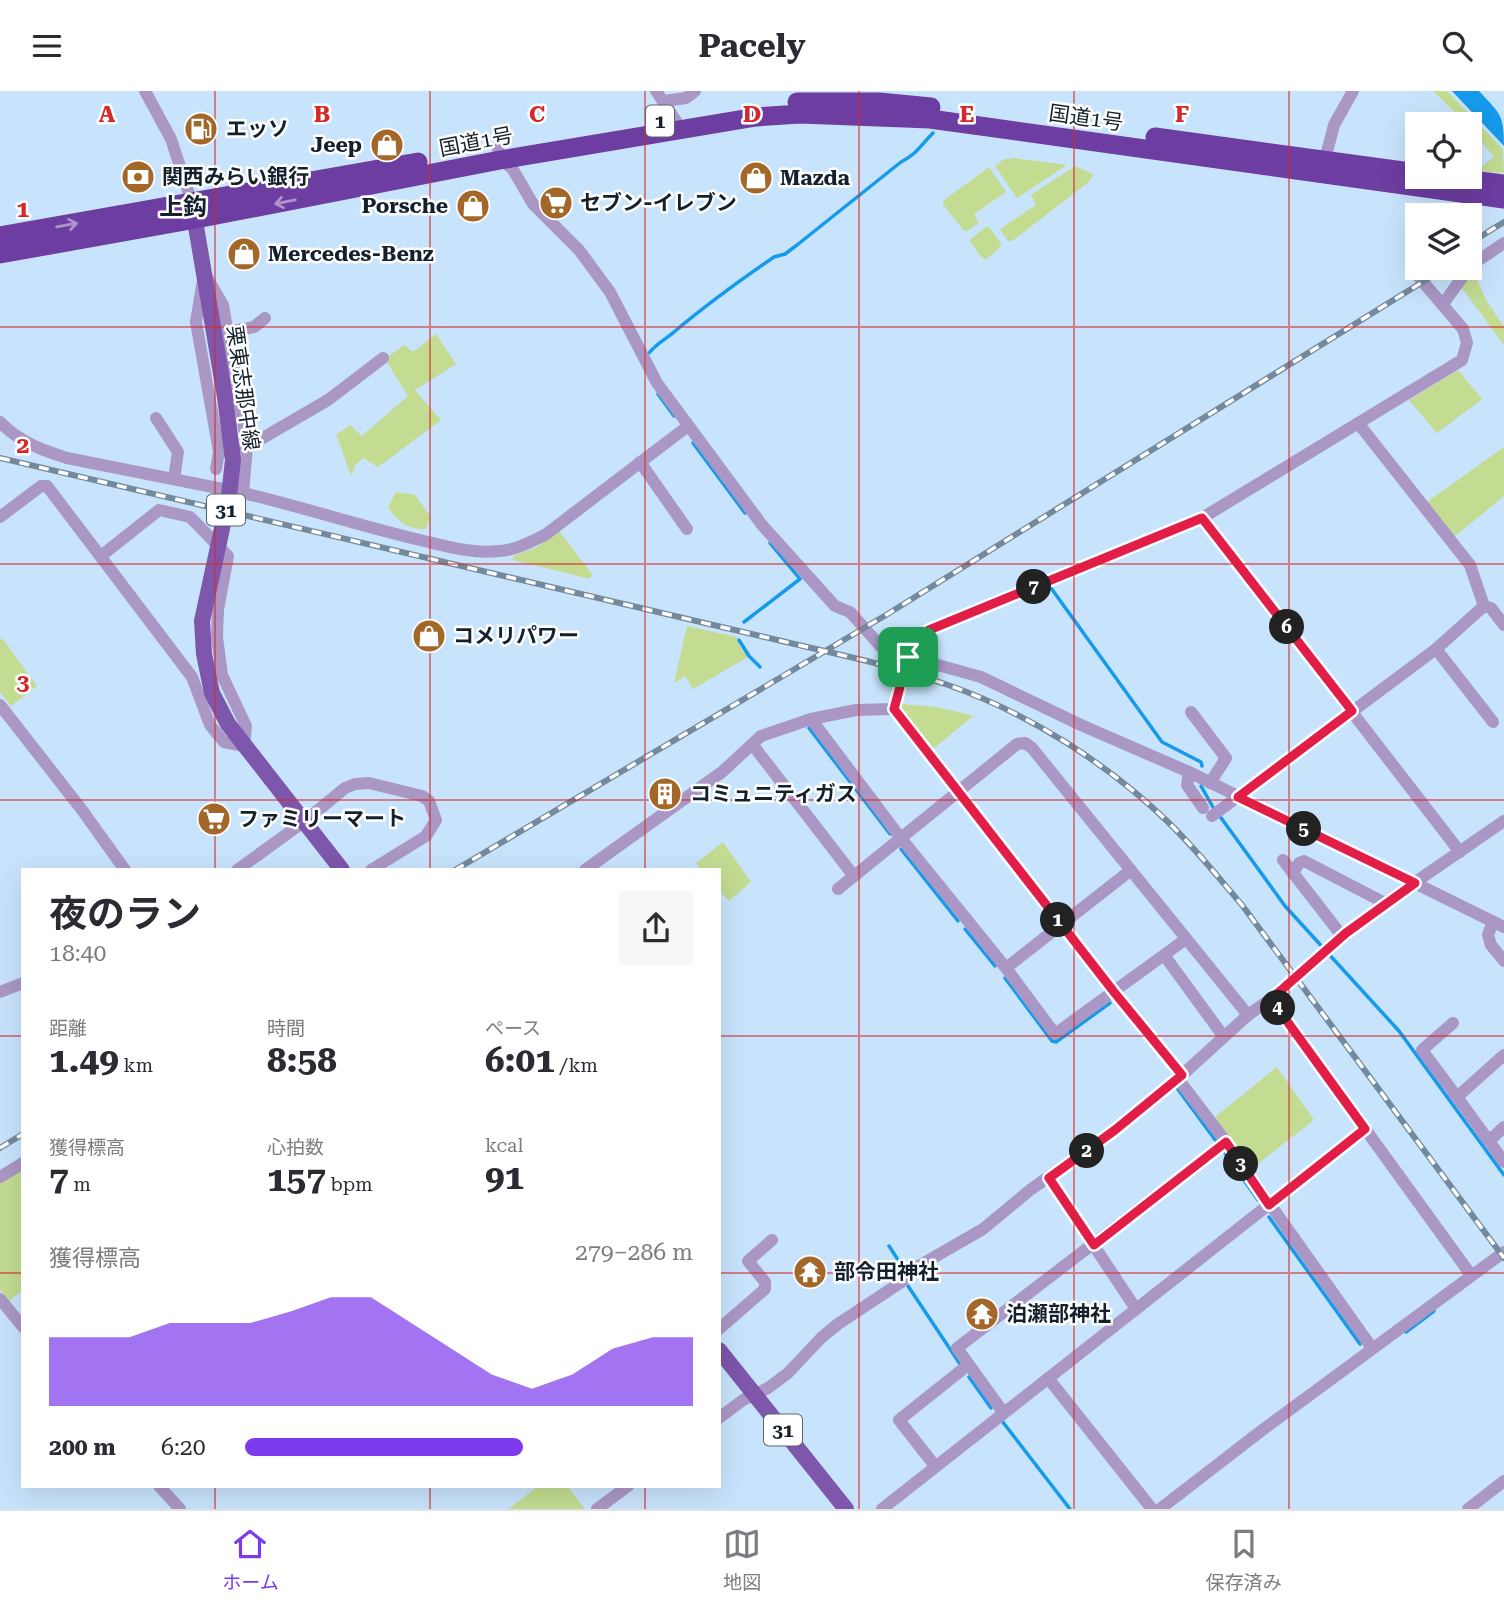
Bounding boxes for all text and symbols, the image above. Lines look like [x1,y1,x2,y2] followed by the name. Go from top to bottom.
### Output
[28,27,66,65] icon: menu
[699,27,805,65] text: Pacely
[1438,27,1476,65] icon: search
[99,101,116,128] text: A
[314,101,330,128] text: B
[529,101,545,128] text: C
[743,101,761,128] text: D
[960,101,974,128] text: E
[1047,101,1125,135] street label: 国道1号
[1175,101,1189,128] text: F
[646,105,674,137] road number: 1
[182,110,220,148] fuel station icon: エッソ
[1405,112,1482,280] map controls
[1405,112,1482,189] button: locate
[226,117,289,141] place label: エッソ
[437,123,515,161] street label: 国道1号
[368,126,406,164] shop icon: Jeep
[311,133,362,157] place label: Jeep
[119,158,157,196] bank icon: 関西みらい銀行
[737,159,775,197] shop icon: Mazda
[162,165,309,189] place label: 関西みらい銀行
[780,166,851,190] place label: Mazda
[537,184,575,222] supermarket icon: セブン-イレブン
[454,187,492,225] shop icon: Porsche
[580,191,737,215] place label: セブン-イレブン
[159,193,207,221] district label: 上鈎
[362,194,448,218] place label: Porsche
[17,196,30,223] text: 1
[274,196,297,209] one-way arrow
[1405,203,1482,280] button: layers
[55,218,78,231] one-way arrow
[225,235,263,273] shop icon: Mercedes-Benz
[268,242,434,266] place label: Mercedes-Benz
[222,324,264,452] street label: 栗東志那中線
[17,432,29,459] text: 2
[207,495,245,525] road number: 31
[1016,569,1052,605] pin: 7
[1028,575,1039,598] text: 7
[1270,609,1304,645] pin: 6
[1281,615,1292,638] text: 6
[410,617,448,655] shop icon: コメリパワー
[453,624,579,648] place label: コメリパワー
[878,627,938,687] pin
[889,638,927,676] icon: arrive
[17,669,30,696] text: 3
[646,775,684,813] building icon: コミュニティガス
[690,782,857,806] place label: コミュニティガス
[195,800,233,838] supermarket icon: ファミリーマート
[238,807,406,831] place label: ファミリーマート
[1286,811,1322,847] pin: 5
[1298,817,1309,840] text: 5
[619,891,693,965] button: share
[49,892,201,936] text: 夜のラン
[1040,903,1076,937] pin: 1
[1052,908,1063,931] text: 1
[49,940,106,967] text: 18:40
[1260,991,1296,1025] pin: 4
[1272,996,1283,1019] text: 4
[49,1017,87,1040] text: 距離
[267,1017,305,1040] text: 時間
[485,1017,541,1040] text: ペース
[49,1040,119,1081] text: 1.49
[267,1040,337,1081] text: 8:58
[485,1040,555,1081] text: 6:01
[119,1054,153,1077] text: km
[555,1054,598,1077] text: /km
[1070,1133,1104,1169] pin: 2
[485,1134,523,1157] text: kcal
[49,1136,125,1159] text: 獲得標高
[267,1136,324,1159] text: 心拍数
[1081,1139,1092,1162] text: 2
[1224,1147,1258,1181] pin: 3
[1235,1152,1246,1175] text: 3
[485,1157,524,1198] text: 91
[49,1159,69,1200] text: 7
[267,1159,326,1200] text: 157
[69,1173,91,1196] text: m
[326,1173,373,1196] text: bpm
[575,1239,693,1266] text: 279–286 m
[49,1245,141,1272] text: 獲得標高
[791,1253,829,1291] temple icon: 部令田神社
[834,1260,939,1284] place label: 部令田神社
[963,1295,1001,1333] temple icon: 泊瀬部神社
[1006,1302,1111,1326] place label: 泊瀬部神社
[764,1415,802,1445] road number: 31
[49,1434,116,1461] text: 200 m
[161,1434,206,1461] text: 6:20
[222,1525,279,1594] tab: ホーム
[723,1525,761,1594] tab: 地図
[1206,1525,1282,1594] tab: 保存済み

